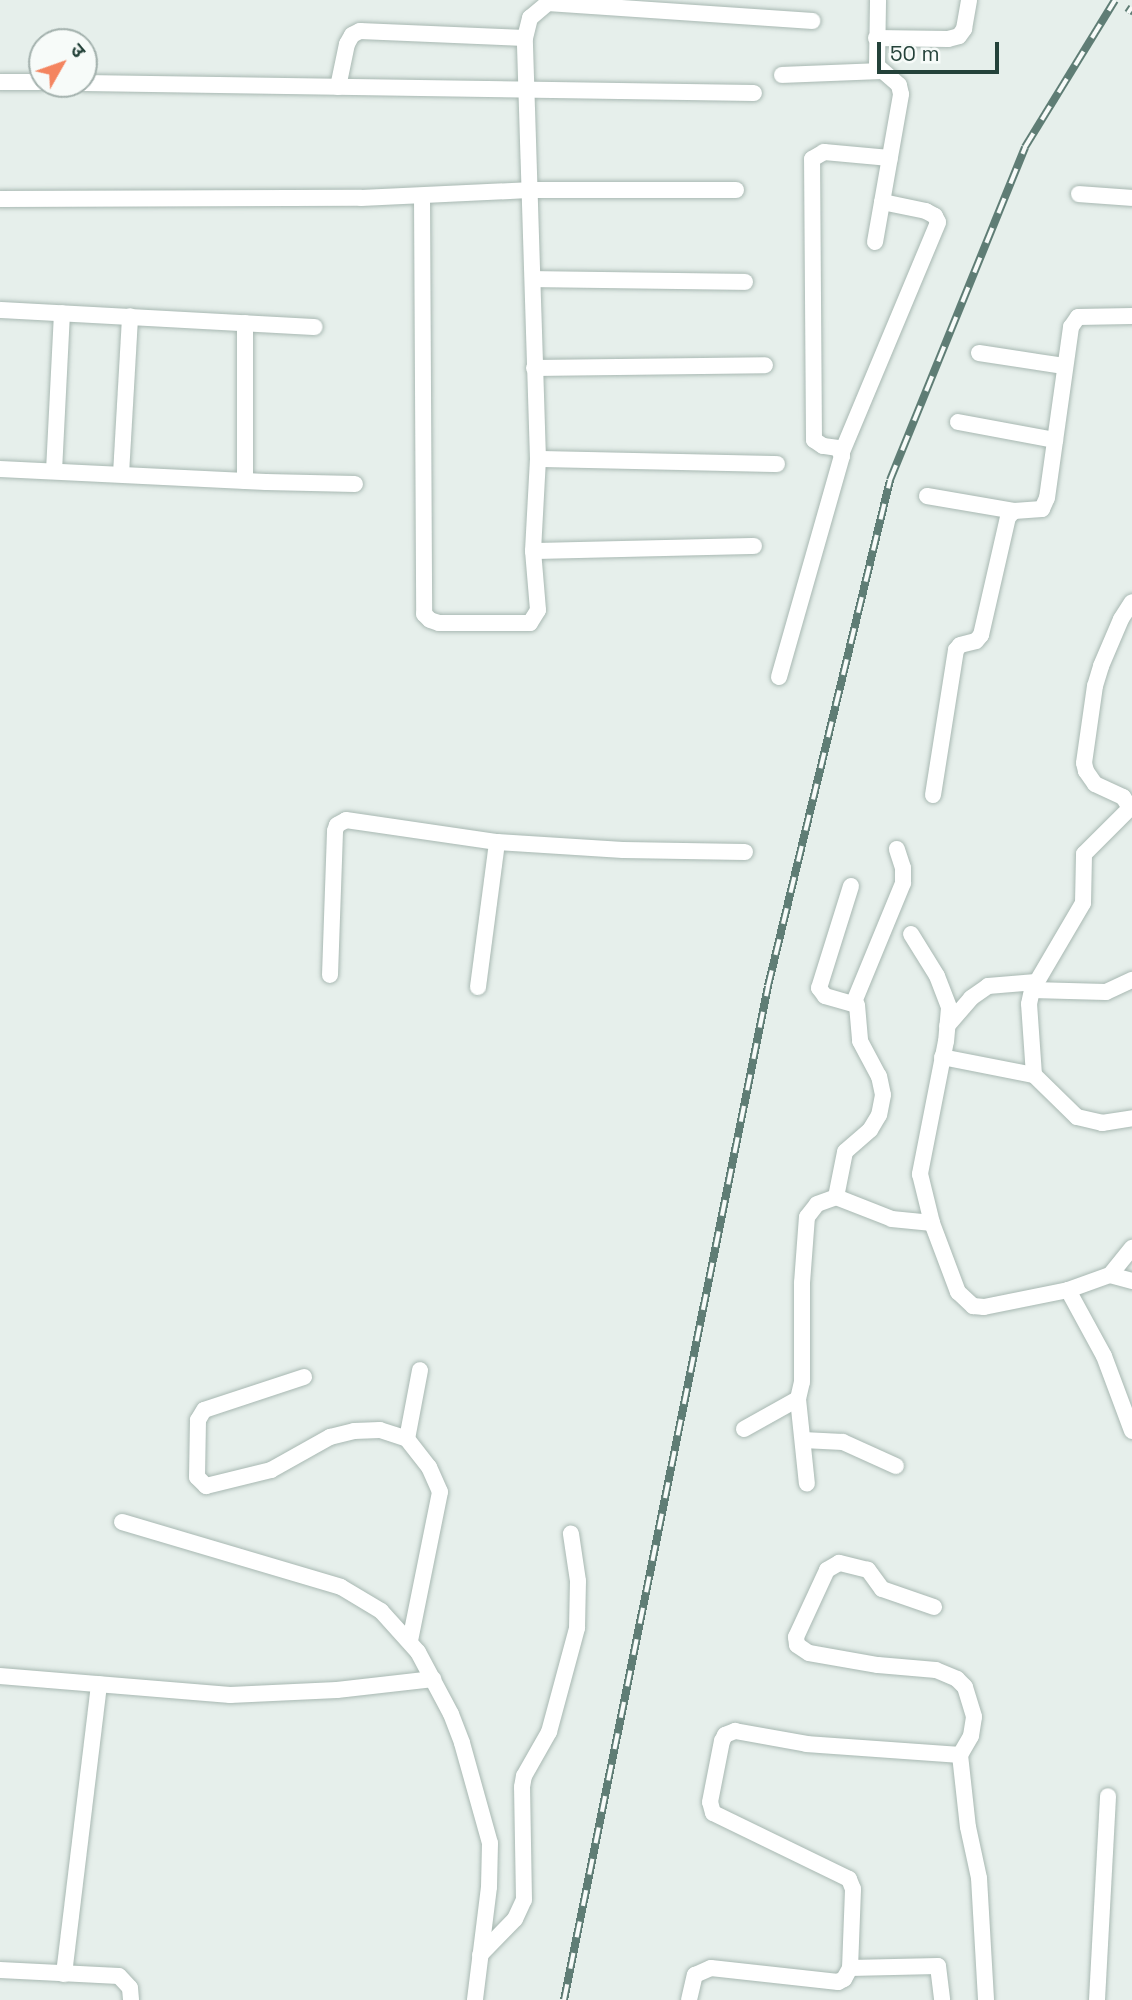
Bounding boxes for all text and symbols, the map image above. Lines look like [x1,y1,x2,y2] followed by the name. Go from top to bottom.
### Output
[28,28,98,98] north arrow
[880,28,1002,72] scale bar
[65,38,91,63] text: उ
[890,40,940,67] text: 50 m

